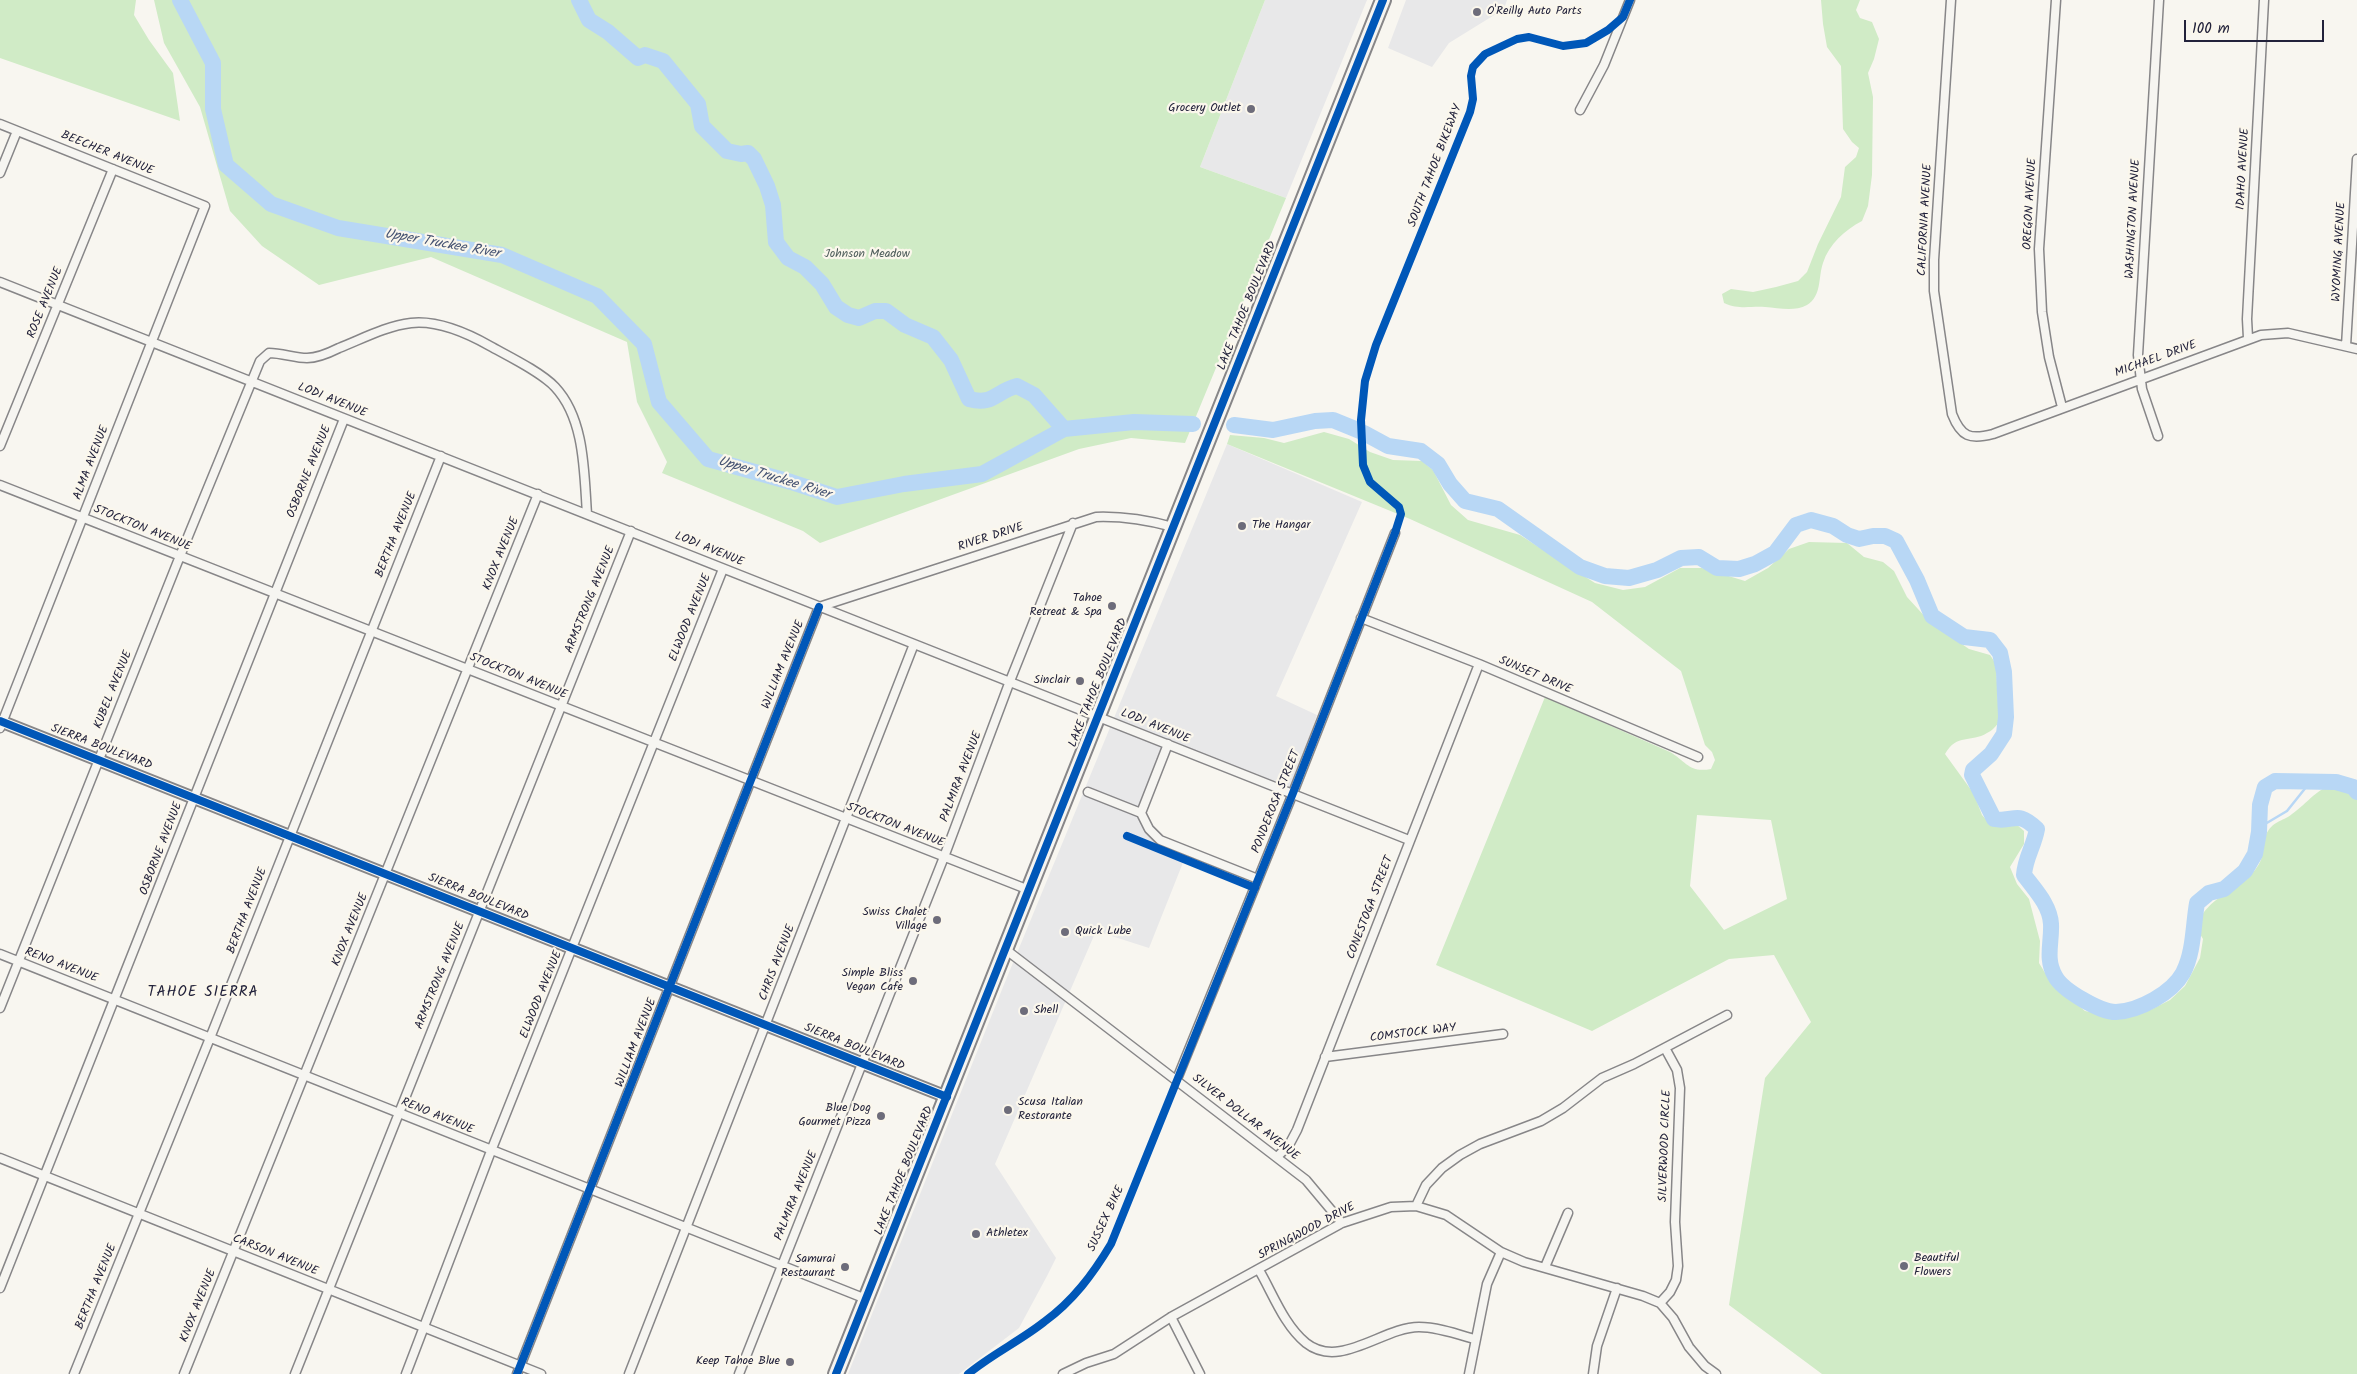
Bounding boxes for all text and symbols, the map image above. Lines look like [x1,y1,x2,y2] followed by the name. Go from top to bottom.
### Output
[1487,5,1582,19] place label: O'Reilly Auto Parts
[1471,6,1483,18] marker: O'Reilly Auto Parts
[2187,10,2327,42] scale bar
[2192,17,2230,41] text: 100 m
[1168,102,1241,116] place label: Grocery Outlet
[1245,103,1257,115] marker: Grocery Outlet
[1406,103,1466,229] street label: SOUTH TAHOE BIKEWAY
[2235,128,2253,210] street label: IDAHO AVENUE
[59,129,155,179] street label: BEECHER AVENUE
[2021,158,2041,250] street label: OREGON AVENUE
[2124,159,2144,279] street label: WASHINGTON AVENUE
[1916,164,1936,276] street label: CALIFORNIA AVENUE
[2330,202,2350,302] street label: WYOMING AVENUE
[383,227,501,263] water label: Upper Truckee River
[1215,239,1281,373] street label: LAKE TAHOE BOULEVARD
[824,248,910,262] park label: Johnson Meadow
[25,265,67,341] street label: ROSE AVENUE
[2113,339,2199,381] street label: MICHAEL DRIVE
[295,381,369,421] street label: LODI AVENUE
[71,424,113,502] street label: ALMA AVENUE
[285,424,335,520] street label: OSBORNE AVENUE
[716,454,832,504] water label: Upper Truckee River
[373,490,421,580] street label: BERTHA AVENUE
[91,503,193,555] street label: STOCKTON AVENUE
[481,515,523,593] street label: KNOX AVENUE
[1252,519,1310,533] place label: The Hangar
[1236,520,1248,532] marker: The Hangar
[957,521,1025,555] street label: RIVER DRIVE
[672,530,746,570] street label: LODI AVENUE
[563,544,619,656] street label: ARMSTRONG AVENUE
[667,572,715,664] street label: ELWOOD AVENUE
[1029,592,1102,620] place label: Tahoe Retreat & Spa
[1106,600,1118,612] marker: Tahoe Retreat & Spa
[1066,616,1132,750] street label: LAKE TAHOE BOULEVARD
[760,618,808,712] street label: WILLIAM AVENUE
[92,649,136,731] street label: KUBEL AVENUE
[467,651,569,703] street label: STOCKTON AVENUE
[1496,654,1574,698] street label: SUNSET DRIVE
[1034,674,1070,688] place label: Sinclair
[1074,675,1086,687] marker: Sinclair
[1118,707,1192,747] street label: LODI AVENUE
[48,722,154,774] street label: SIERRA BOULEVARD
[938,730,986,824] street label: PALMIRA AVENUE
[1250,748,1304,856] street label: PONDEROSA STREET
[138,800,186,898] street label: OSBORNE AVENUE
[844,801,946,851] street label: STOCKTON AVENUE
[1345,854,1397,962] street label: CONESTOGA STREET
[225,866,271,956] street label: BERTHA AVENUE
[426,871,530,925] street label: SIERRA BOULEVARD
[330,891,372,969] street label: KNOX AVENUE
[862,906,927,934] place label: Swiss Chalet Village
[931,914,943,926] marker: Swiss Chalet Village
[413,920,469,1032] street label: ARMSTRONG AVENUE
[757,923,799,1003] street label: CHRIS AVENUE
[1075,925,1131,939] place label: Quick Lube
[1059,926,1071,938] marker: Quick Lube
[22,945,100,987] street label: RENO AVENUE
[518,949,566,1041] street label: ELWOOD AVENUE
[842,967,903,995] place label: Simple Bliss Vegan Cafe
[907,975,919,987] marker: Simple Bliss Vegan Cafe
[146,984,260,1002] district label: TAHOE SIERRA
[613,996,661,1090] street label: WILLIAM AVENUE
[1034,1004,1058,1018] place label: Shell
[1018,1005,1030,1017] marker: Shell
[802,1021,906,1075] street label: SIERRA BOULEVARD
[1369,1022,1457,1046] street label: COMSTOCK WAY
[1188,1072,1302,1164] street label: SILVER DOLLAR AVENUE
[1657,1090,1675,1202] street label: SILVERWOOD CIRCLE
[398,1096,476,1138] street label: RENO AVENUE
[1018,1096,1083,1124] place label: Scusa Italian Restorante
[799,1102,871,1130] place label: Blue Dog Gourmet Pizza
[872,1104,938,1238] street label: LAKE TAHOE BOULEVARD
[1002,1104,1014,1116] marker: Scusa Italian Restorante
[875,1110,887,1122] marker: Blue Dog Gourmet Pizza
[772,1149,822,1243] street label: PALMIRA AVENUE
[1085,1184,1129,1254] street label: SUSSEX BIKE
[1256,1200,1358,1264] street label: SPRINGWOOD DRIVE
[986,1227,1028,1241] place label: Athletex
[970,1228,982,1240] marker: Athletex
[230,1232,320,1280] street label: CARSON AVENUE
[73,1242,121,1332] street label: BERTHA AVENUE
[1914,1252,1959,1280] place label: Beautiful Flowers
[781,1253,835,1281] place label: Samurai Restaurant
[1898,1260,1910,1272] marker: Beautiful Flowers
[839,1261,851,1273] marker: Samurai Restaurant
[178,1267,220,1345] street label: KNOX AVENUE
[696,1355,780,1369] place label: Keep Tahoe Blue
[784,1356,796,1368] marker: Keep Tahoe Blue

